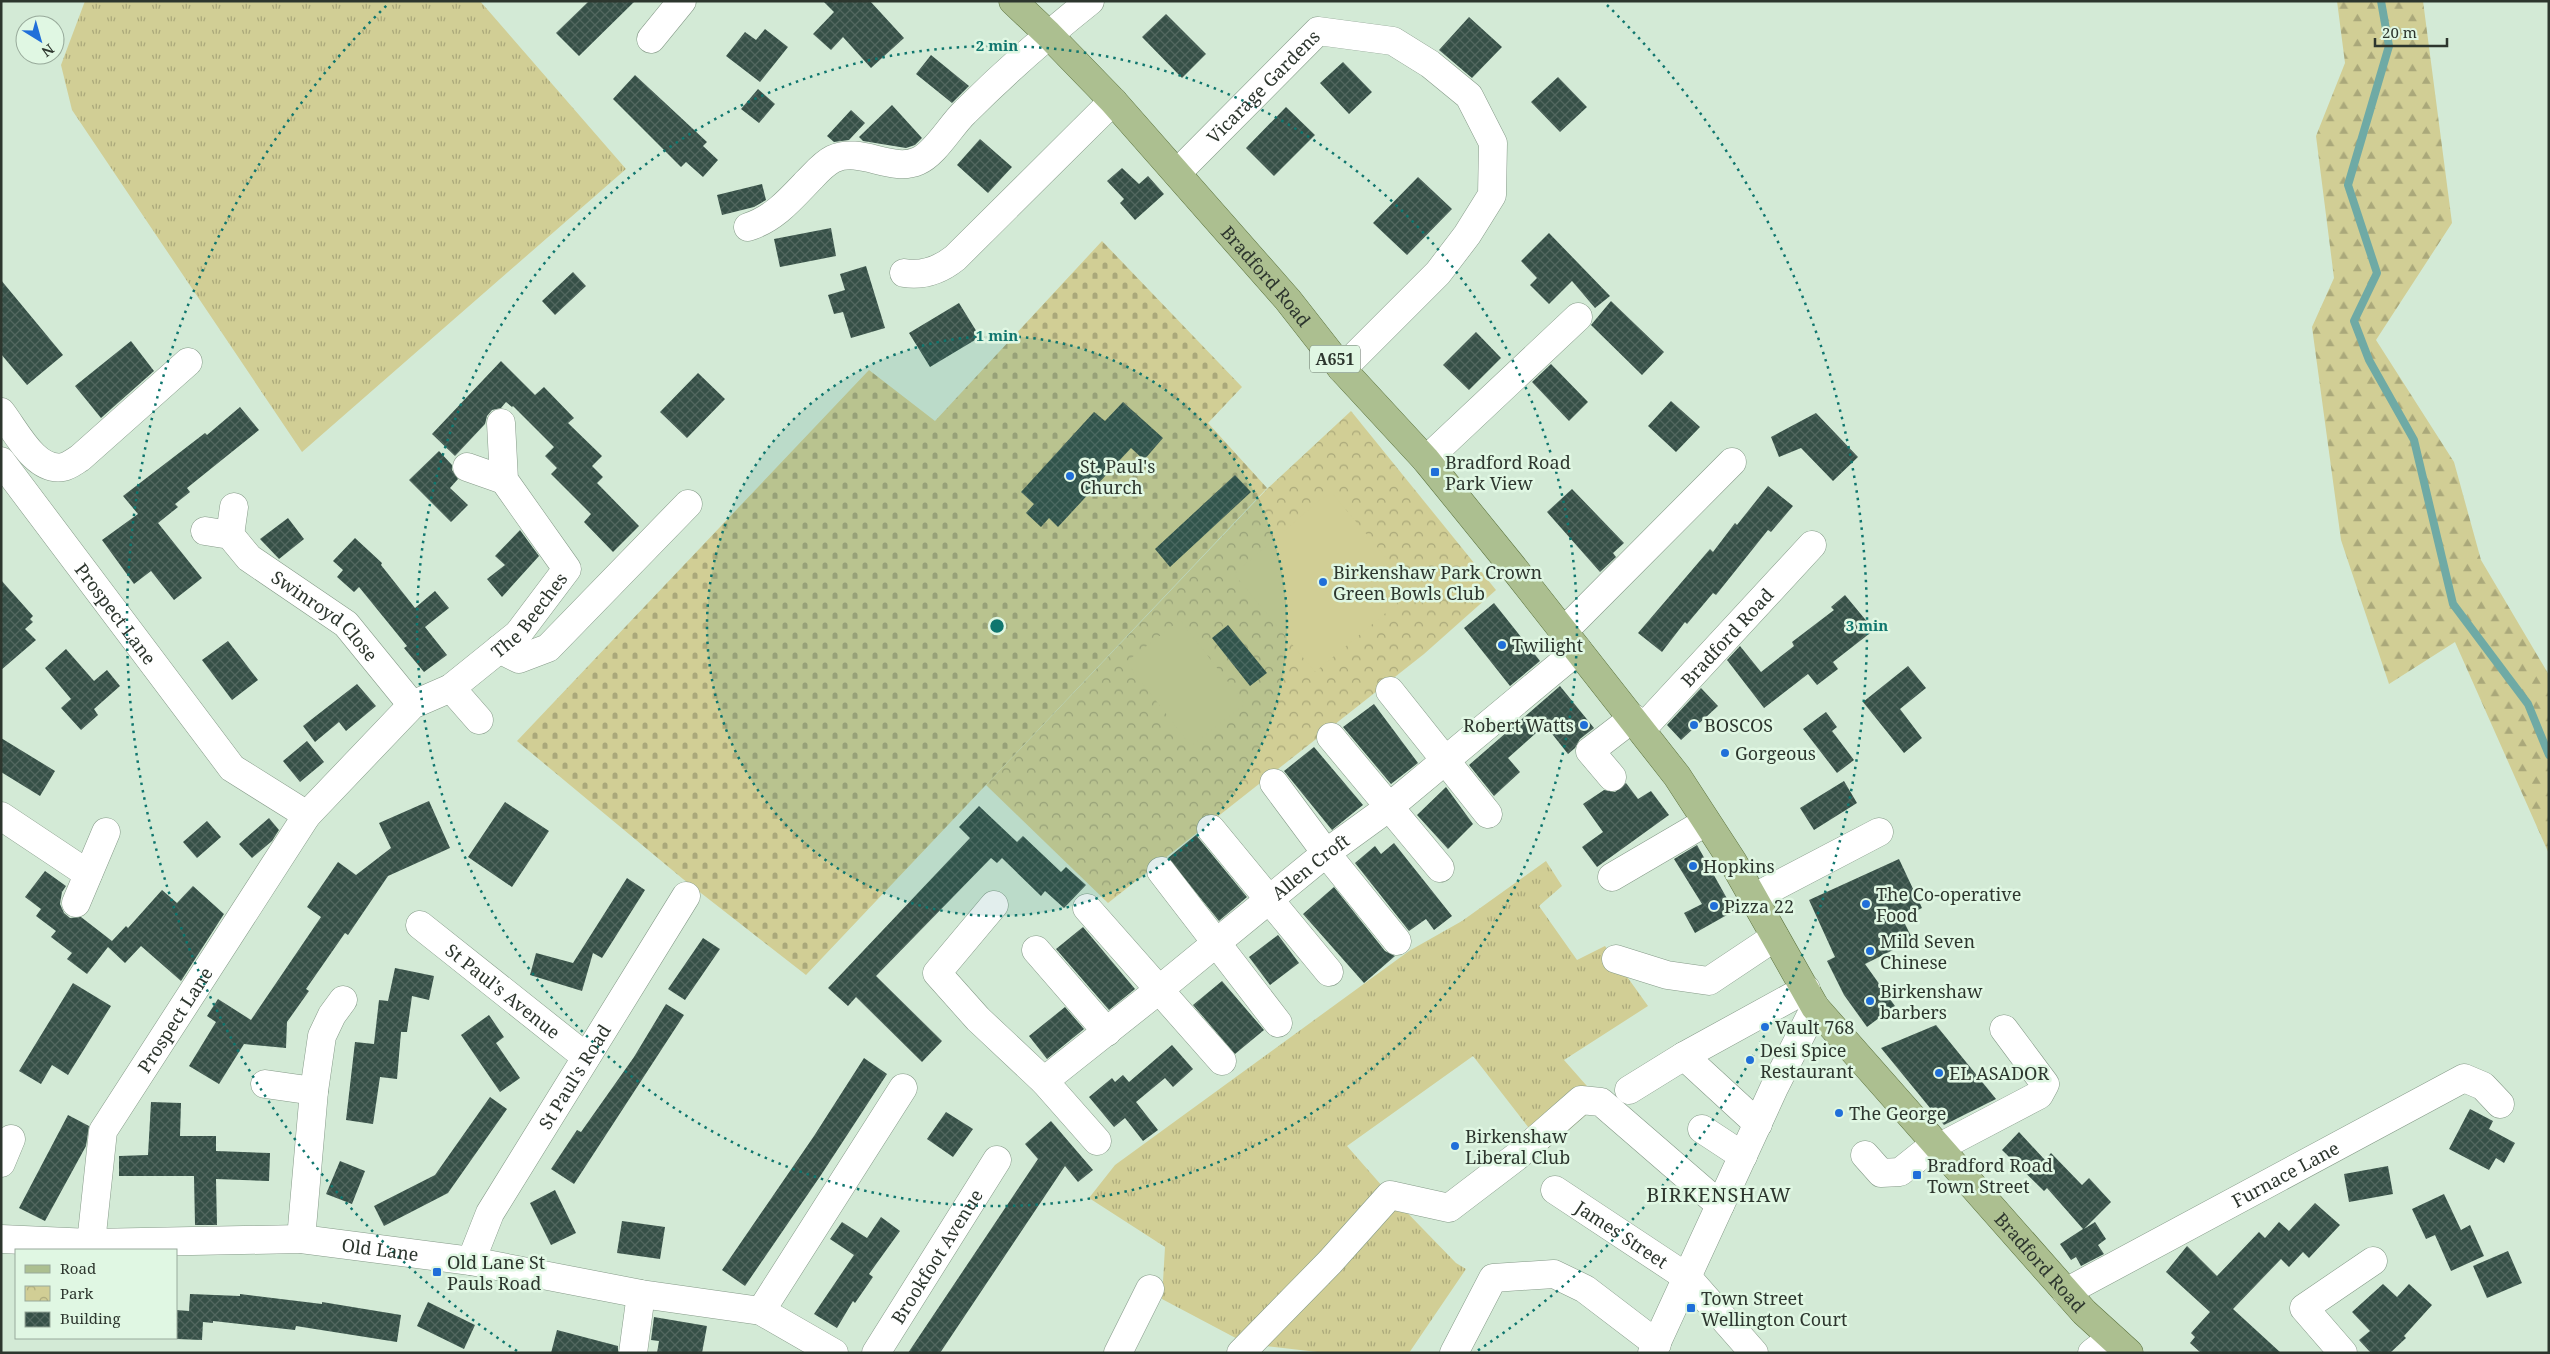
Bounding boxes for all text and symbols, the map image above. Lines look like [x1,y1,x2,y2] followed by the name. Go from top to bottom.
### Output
[15,15,65,65] north arrow
[2375,15,2448,47] scale bar
[2382,22,2417,42] text: 20 m
[1201,24,1325,149] street label: Vicarage Gardens
[976,35,1018,55] text: 2 min
[38,40,58,62] text: N
[1216,220,1316,331] street label: Bradford Road
[976,325,1018,345] text: 1 min
[1310,346,1360,372] road number: A651
[1445,450,1571,495] place label: Bradford Road Park View
[1080,454,1155,499] place label: St. Paul's Church
[1429,466,1441,478] marker: Bradford Road Park View
[1064,470,1076,482] marker: St. Paul's Church
[70,558,162,669] street label: Prospect Lane
[1333,560,1542,605] place label: Birkenshaw Park Crown Green Bowls Club
[267,565,383,666] street label: Swinroyd Close
[486,567,572,663] street label: The Beeches
[1317,576,1329,588] marker: Birkenshaw Park Crown Green Bowls Club
[1675,583,1778,692] street label: Bradford Road
[1846,615,1888,635] text: 3 min
[988,617,1006,635] centre of rings
[1512,633,1583,657] place label: Twilight
[1496,639,1508,651] marker: Twilight
[1463,713,1574,737] place label: Robert Watts
[1704,713,1773,737] place label: BOSCOS
[1578,719,1590,731] marker: Robert Watts
[1688,719,1700,731] marker: BOSCOS
[1735,741,1816,765] place label: Gorgeous
[1719,747,1731,759] marker: Gorgeous
[1267,828,1354,905] street label: Allen Croft
[1703,854,1775,878] place label: Hopkins
[1687,860,1699,872] marker: Hopkins
[1876,882,2021,927] place label: The Co-operative Food
[1724,894,1794,918] place label: Pizza 22
[1860,898,1872,910] marker: The Co-operative Food
[1708,900,1720,912] marker: Pizza 22
[1880,929,1975,974] place label: Mild Seven Chinese
[441,938,565,1044] street label: St Paul's Avenue
[1864,945,1876,957] marker: Mild Seven Chinese
[132,962,218,1077] street label: Prospect Lane
[1880,979,1983,1024] place label: Birkenshaw barbers
[1864,995,1876,1007] marker: Birkenshaw barbers
[1775,1015,1854,1039] place label: Vault 768
[533,1020,616,1134] street label: St Paul's Road
[1759,1021,1771,1033] marker: Vault 768
[1760,1038,1854,1083] place label: Desi Spice Restaurant
[1744,1054,1756,1066] marker: Desi Spice Restaurant
[1949,1061,2049,1085] place label: EL ASADOR
[1933,1067,1945,1079] marker: EL ASADOR
[1849,1101,1946,1125] place label: The George
[1833,1107,1845,1119] marker: The George
[1465,1124,1570,1169] place label: Birkenshaw Liberal Club
[2228,1136,2343,1213] street label: Furnace Lane
[1449,1140,1461,1152] marker: Birkenshaw Liberal Club
[1927,1153,2053,1198] place label: Bradford Road Town Street
[1911,1169,1923,1181] marker: Bradford Road Town Street
[1646,1181,1792,1208] district label: BIRKENSHAW
[885,1185,988,1328] street label: Brookfoot Avenue
[1570,1194,1673,1273] street label: James Street
[1989,1207,2091,1317] street label: Bradford Road
[340,1232,420,1266] street label: Old Lane
[15,1249,178,1339] legend
[447,1250,545,1295] place label: Old Lane St Pauls Road
[60,1258,96,1278] text: Road
[431,1266,443,1278] marker: Old Lane St Pauls Road
[60,1283,94,1303] text: Park
[1701,1286,1847,1331] place label: Town Street Wellington Court
[1685,1302,1697,1314] marker: Town Street Wellington Court
[60,1308,121,1328] text: Building

